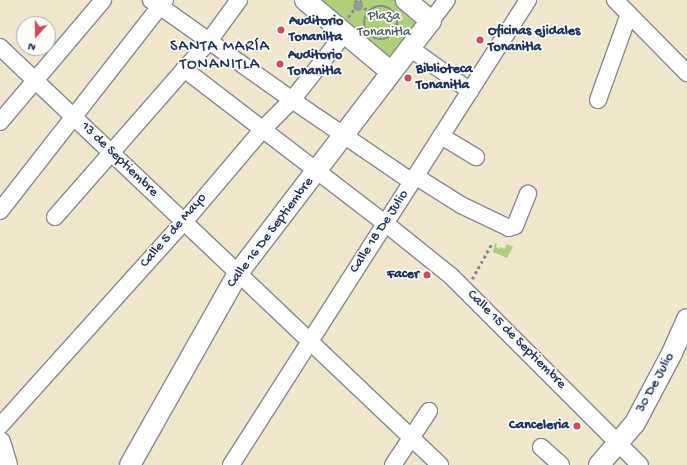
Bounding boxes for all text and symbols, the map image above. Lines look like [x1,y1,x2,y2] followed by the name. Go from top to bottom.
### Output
[357,9,411,42] park label: Plaza Tonanitla
[289,14,343,46] place label: Auditorio Tonanilta
[16,16,56,56] north arrow
[488,24,580,56] place label: Oficinas ejidales Tonanitla
[276,25,286,35] marker: Auditorio Tonanilta
[475,35,485,45] marker: Oficinas ejidales Tonanitla
[170,38,270,76] district label: SANTA MARÍA TONANITLA
[27,39,38,53] text: N
[288,48,342,80] place label: Auditorio Tonanitla
[275,59,285,69] marker: Auditorio Tonanitla
[416,62,472,94] place label: Biblioteca Tonanitla
[403,73,413,83] marker: Biblioteca Tonanitla
[77,119,161,201] street label: 13 de Septiembre
[224,174,318,292] street label: Calle 16 De Septiembre
[347,187,413,277] street label: Calle 18 De Julio
[137,190,211,272] street label: Calle 5 de Mayo
[387,267,419,283] place label: Facer
[422,270,432,280] marker: Facer
[463,287,569,393] street label: Calle 15 de Septiembre
[633,350,679,416] street label: 30 De Julio
[509,418,569,434] place label: Canceleria
[572,421,582,431] marker: Canceleria

